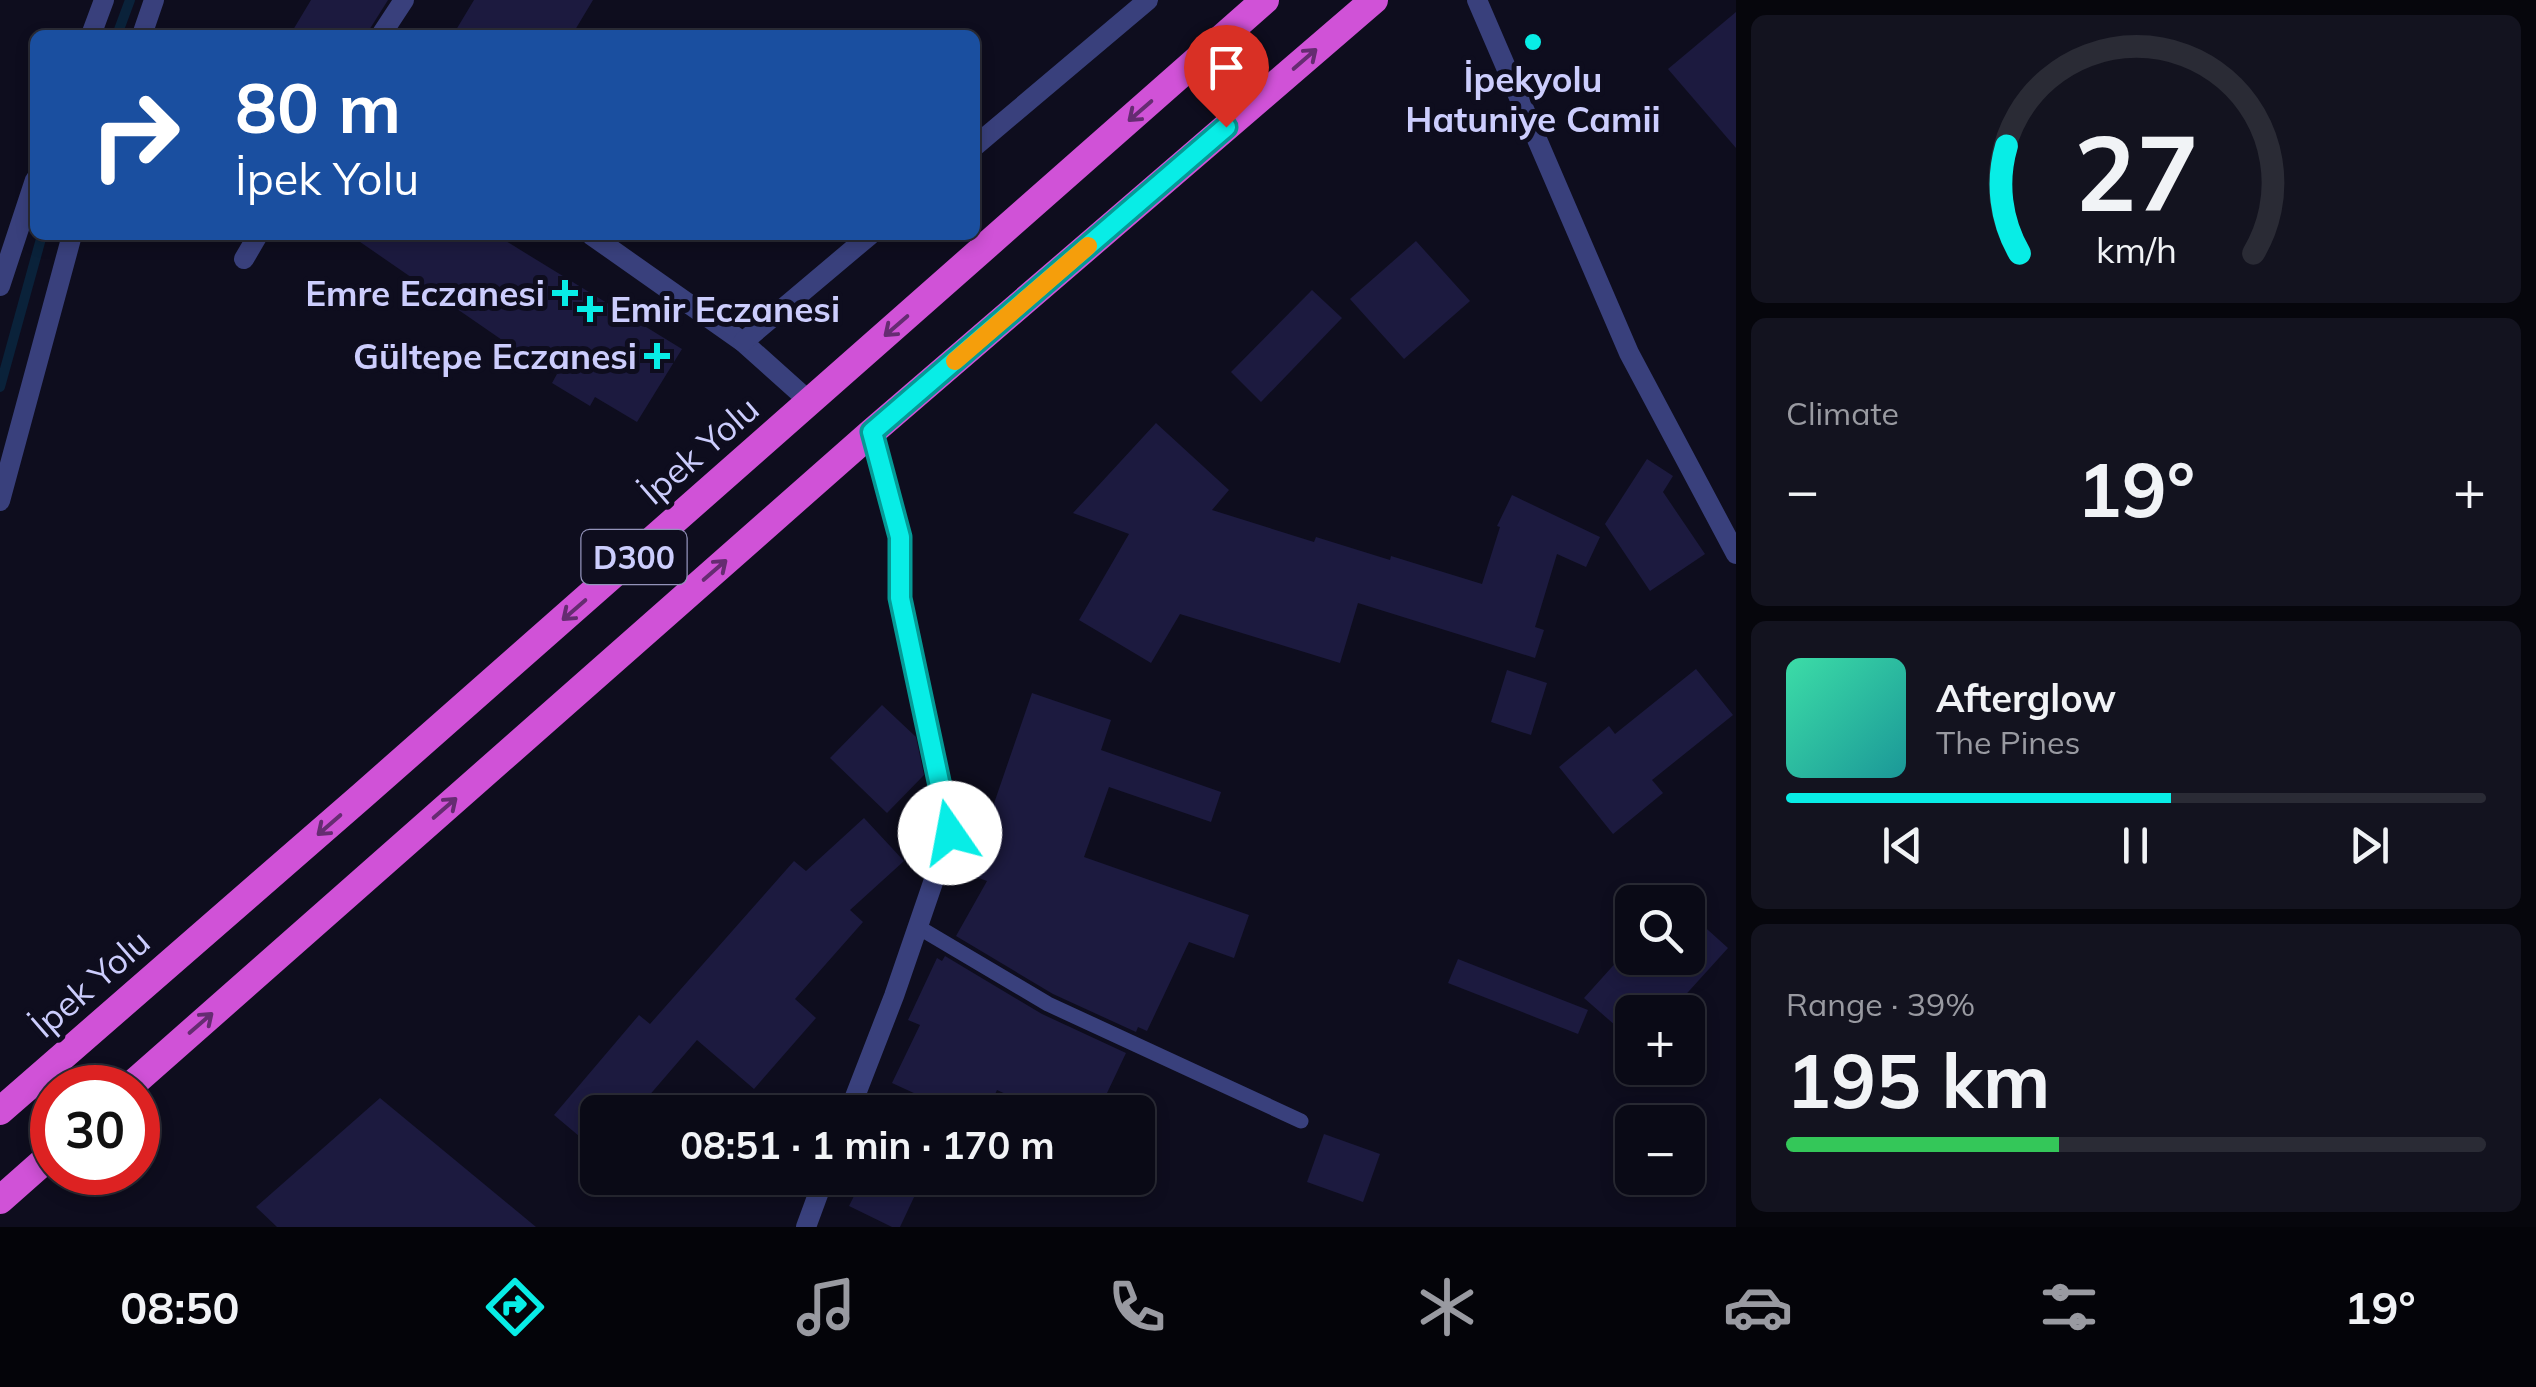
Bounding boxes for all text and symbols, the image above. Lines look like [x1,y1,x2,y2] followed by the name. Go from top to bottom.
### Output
[1184,25,1269,128] pin
[1522,31,1544,53] marker: İpekyolu Hatuniye Camii
[1199,40,1254,95] icon: arrive
[1291,49,1317,71] one-way arrow
[1405,57,1661,141] place label: İpekyolu Hatuniye Camii
[235,63,401,151] text: 80 m
[70,70,200,200] icon: right
[1128,99,1153,122] one-way arrow
[2074,106,2198,237] text: 27
[235,150,419,206] text: İpek Yolu
[2096,227,2176,272] text: km/h
[305,271,545,315] place label: Emre Eczanesi
[554,282,576,304] marker: Emre Eczanesi
[610,287,840,331] place label: Emir Eczanesi
[579,298,601,320] marker: Emir Eczanesi
[884,314,909,337] one-way arrow
[353,334,637,378] place label: Gültepe Eczanesi
[646,345,668,367] marker: Gültepe Eczanesi
[631,386,767,514] street label: İpek Yolu
[1786,393,1899,433] text: Climate
[2077,442,2195,536] text: 19°
[1786,455,1819,524] text: −
[2453,455,2486,524] text: +
[582,530,686,584] road number: D300
[702,559,727,582] one-way arrow
[561,599,587,621] one-way arrow
[1936,674,2116,722] text: Afterglow
[1936,722,2080,762] text: The Pines
[898,781,1002,885] position arrow
[432,797,457,820] one-way arrow
[317,813,343,835] one-way arrow
[1875,818,1930,873] icon: previous
[2108,818,2163,873] icon: pause
[2342,818,2397,873] icon: next
[1615,885,1705,1195] map controls
[1615,885,1705,975] button: search
[22,919,158,1047] street label: İpek Yolu
[1786,984,1975,1024] text: Range · 39%
[1615,995,1705,1085] button: +
[188,1012,213,1035] one-way arrow
[1786,1033,2050,1127] text: 195 km
[30,1065,160,1195] speed limit sign: 30
[1615,1105,1705,1195] button: −
[680,1121,1055,1169] text: 08:51 · 1 min · 170 m
[480,1272,550,1342] icon: directions
[791,1272,861,1342] icon: music
[1102,1272,1172,1342] icon: phone
[1412,1272,1482,1342] icon: climate
[1723,1272,1793,1342] icon: car
[2034,1272,2104,1342] icon: filters
[120,1279,240,1335] text: 08:50
[2345,1279,2416,1335] text: 19°

